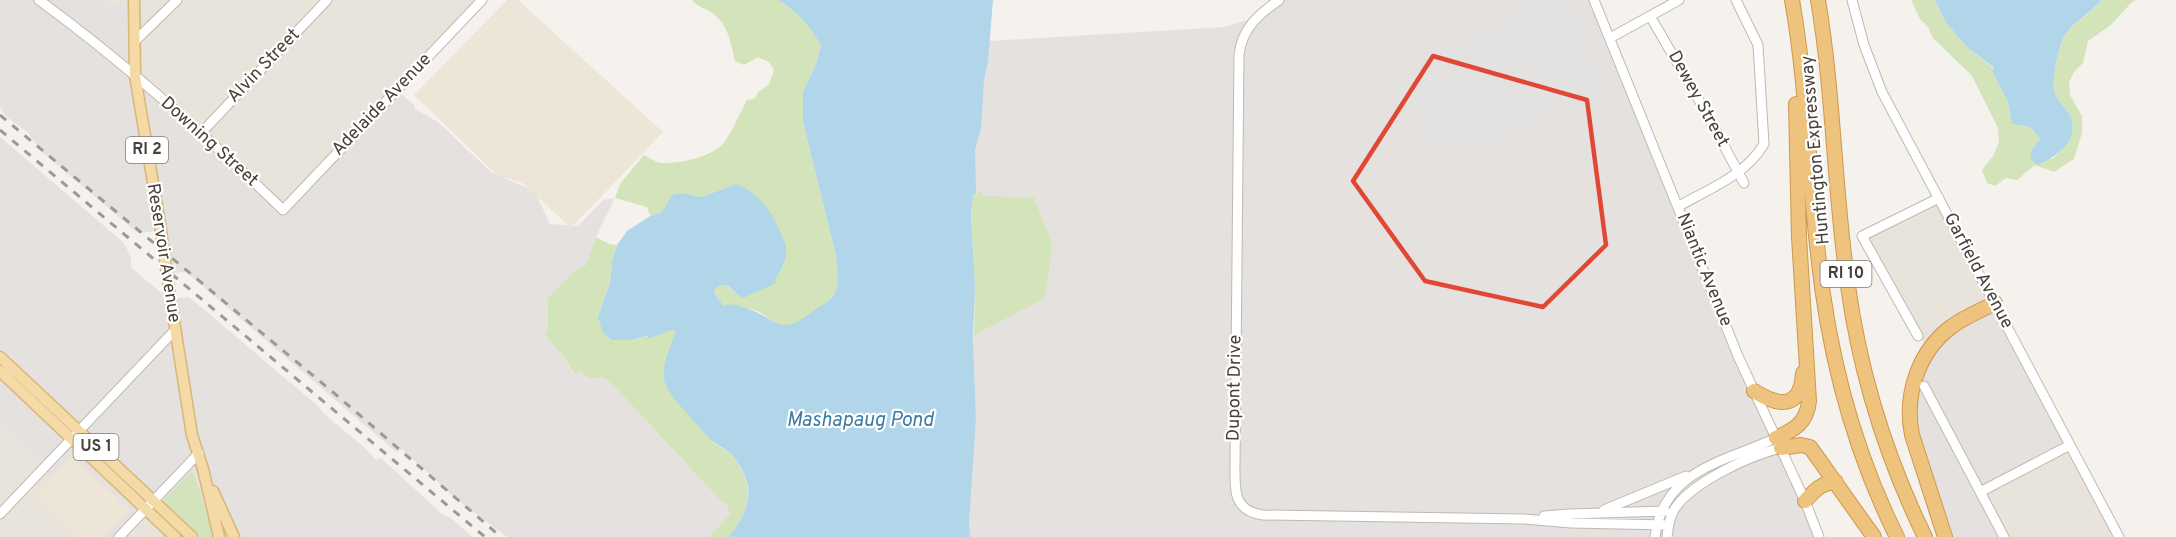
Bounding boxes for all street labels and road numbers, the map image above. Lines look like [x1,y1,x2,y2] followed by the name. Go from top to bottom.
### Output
[223,24,305,108] street label: Alvin Street
[1662,47,1734,151] street label: Dewey Street
[327,49,437,161] street label: Adelaide Avenue
[1796,54,1836,246] street label: Huntington Expressway
[155,92,263,192] street label: Downing Street
[126,137,168,163] road number: RI 2
[141,182,185,324] street label: Reservoir Avenue
[1938,209,2018,333] street label: Garfield Avenue
[1671,210,1737,330] street label: Niantic Avenue
[1820,261,1872,287] road number: RI 10
[1223,335,1247,441] street label: Dupont Drive
[74,434,118,460] road number: US 1

